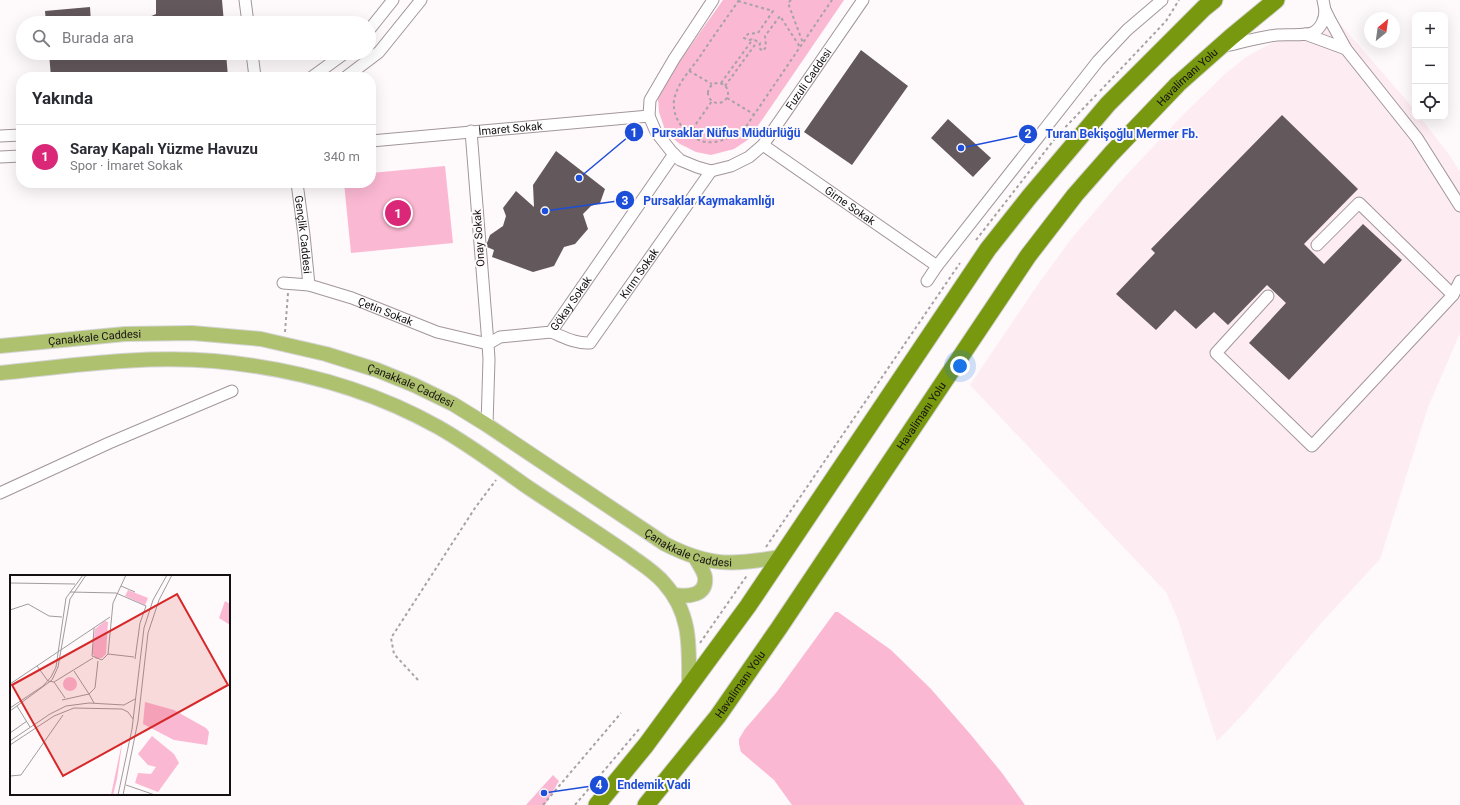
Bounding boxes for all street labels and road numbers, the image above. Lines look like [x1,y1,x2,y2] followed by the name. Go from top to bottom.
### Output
[1154,45,1220,109] street label: Havalimanı Yolu
[783,46,834,112] street label: Fuzuli Caddesi
[478,119,544,138] street label: İmaret Sokak
[822,183,878,228] street label: Girne Sokak
[292,195,314,274] street label: Gençlik Caddesi
[470,208,487,267] street label: Onay Sokak
[617,245,661,301] street label: Kırım Sokak
[547,273,594,333] street label: Gökay Sokak
[356,295,415,328] street label: Çetin Sokak
[47,327,141,348] street label: Çanakkale Caddesi
[366,361,456,410] street label: Çanakkale Caddesi
[894,379,948,452] street label: Havalimanı Yolu
[642,526,732,569] street label: Çanakkale Caddesi
[712,648,768,720] street label: Havalimanı Yolu

